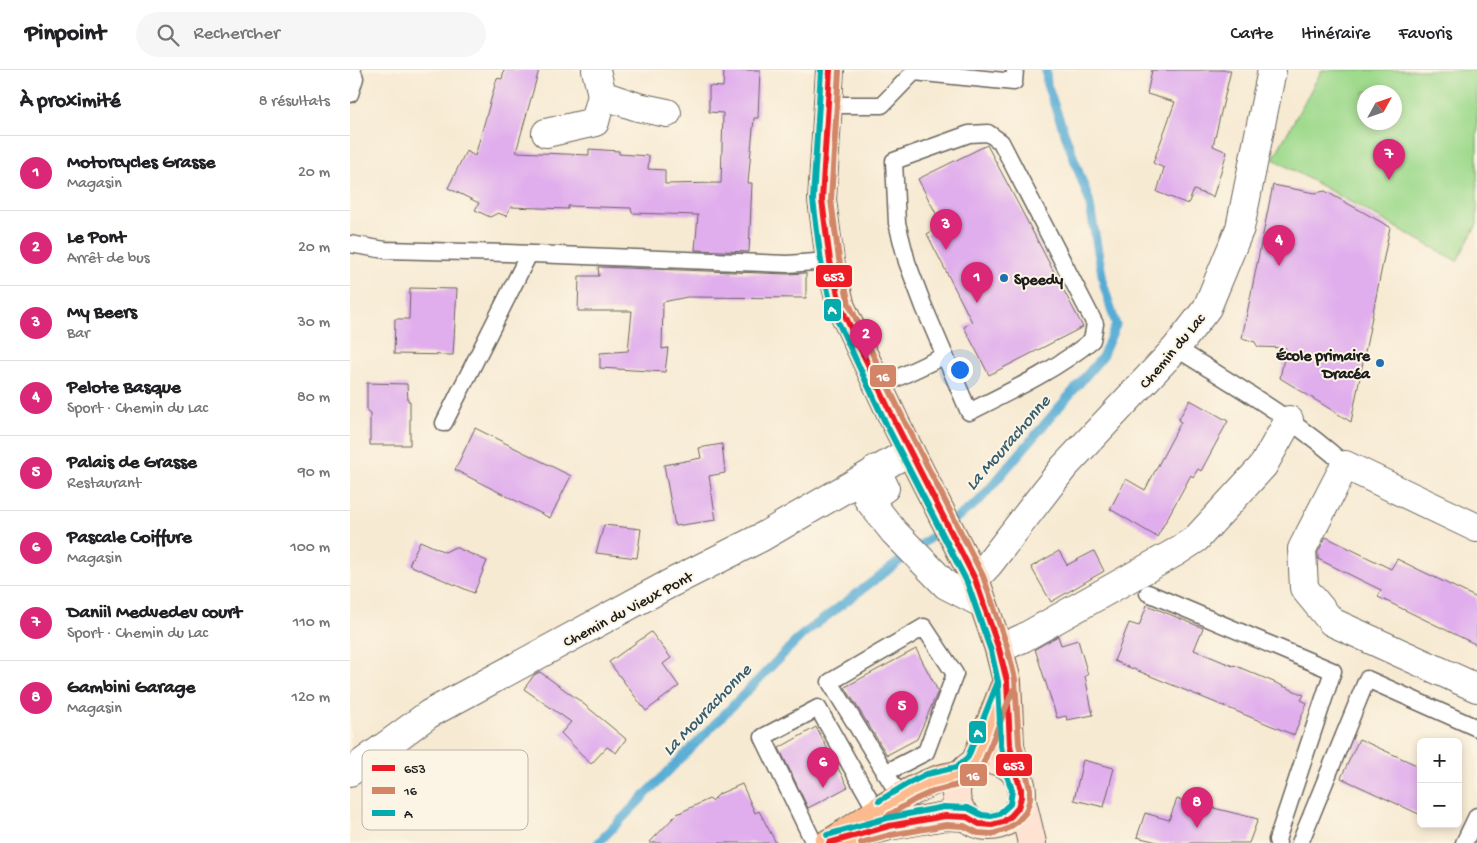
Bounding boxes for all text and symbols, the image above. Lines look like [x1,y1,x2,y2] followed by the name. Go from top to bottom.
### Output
[136,12,486,57] search box
[25,20,106,49] text: Pinpoint
[154,21,182,49] icon: search
[194,23,280,46] text: Rechercher
[1230,24,1273,45] text: Carte
[1301,24,1371,45] text: Itinéraire
[1399,24,1452,45] text: Favoris
[1357,85,1402,130] north arrow
[20,90,121,115] text: À proximité
[259,93,330,112] text: 8 résultats
[1373,139,1405,180] pin: 7
[67,152,215,175] text: Motorcycles Grasse
[33,164,39,183] text: 1
[298,164,330,183] text: 20 m
[67,175,122,194] text: Magasin
[930,209,962,250] pin: 3
[1263,225,1295,266] pin: 4
[67,227,125,250] text: Le Pont
[32,239,40,258] text: 2
[298,239,330,258] text: 20 m
[67,250,150,269] text: Arrêt de bus
[961,262,993,303] pin: 1
[815,264,853,288] line badge: 653
[823,270,845,287] text: 653
[998,272,1010,284] marker: Speedy
[1014,272,1063,291] place label: Speedy
[823,298,842,322] line badge: A
[67,302,137,325] text: My Beers
[827,303,838,320] text: A
[1137,310,1211,394] street label: Chemin du Lac
[32,314,40,333] text: 3
[297,314,330,333] text: 30 m
[850,319,882,360] pin: 2
[67,325,90,344] text: Bar
[1276,347,1371,385] place label: École primaire Dracéa
[947,357,973,383] your location
[1374,357,1386,369] marker: École primaire Dracéa
[869,364,897,388] line badge: 16
[876,370,890,387] text: 16
[67,377,181,400] text: Pelote Basque
[32,389,40,408] text: 4
[297,389,330,408] text: 80 m
[962,391,1056,495] water label: La Mourachonne
[67,400,208,419] text: Sport · Chemin du Lac
[67,452,197,475] text: Palais de Grasse
[32,464,40,483] text: 5
[298,464,330,483] text: 90 m
[67,475,141,494] text: Restaurant
[67,527,192,550] text: Pascale Coiffure
[32,539,40,558] text: 6
[290,539,330,558] text: 100 m
[67,550,122,569] text: Magasin
[561,568,698,653] street label: Chemin du Vieux Pont
[67,602,242,625] text: Daniil Medvedev court
[32,614,40,633] text: 7
[293,614,330,633] text: 110 m
[67,625,208,644] text: Sport · Chemin du Lac
[659,660,757,761] water label: La Mourachonne
[67,677,195,700] text: Gambini Garage
[32,689,40,708] text: 8
[291,689,330,708] text: 120 m
[886,691,918,732] pin: 5
[67,700,122,719] text: Magasin
[968,720,987,744] line badge: A
[973,726,984,743] text: A
[1417,738,1462,828] map controls
[1417,738,1462,783] button: +
[807,747,839,788] pin: 6
[362,750,528,830] legend
[995,753,1033,777] line badge: 653
[1003,759,1025,776] text: 653
[404,762,426,779] text: 653
[959,763,988,787] line badge: 16
[966,769,980,786] text: 16
[1417,783,1462,828] button: −
[403,784,418,801] text: 16
[1181,787,1213,828] pin: 8
[404,807,413,824] text: A

